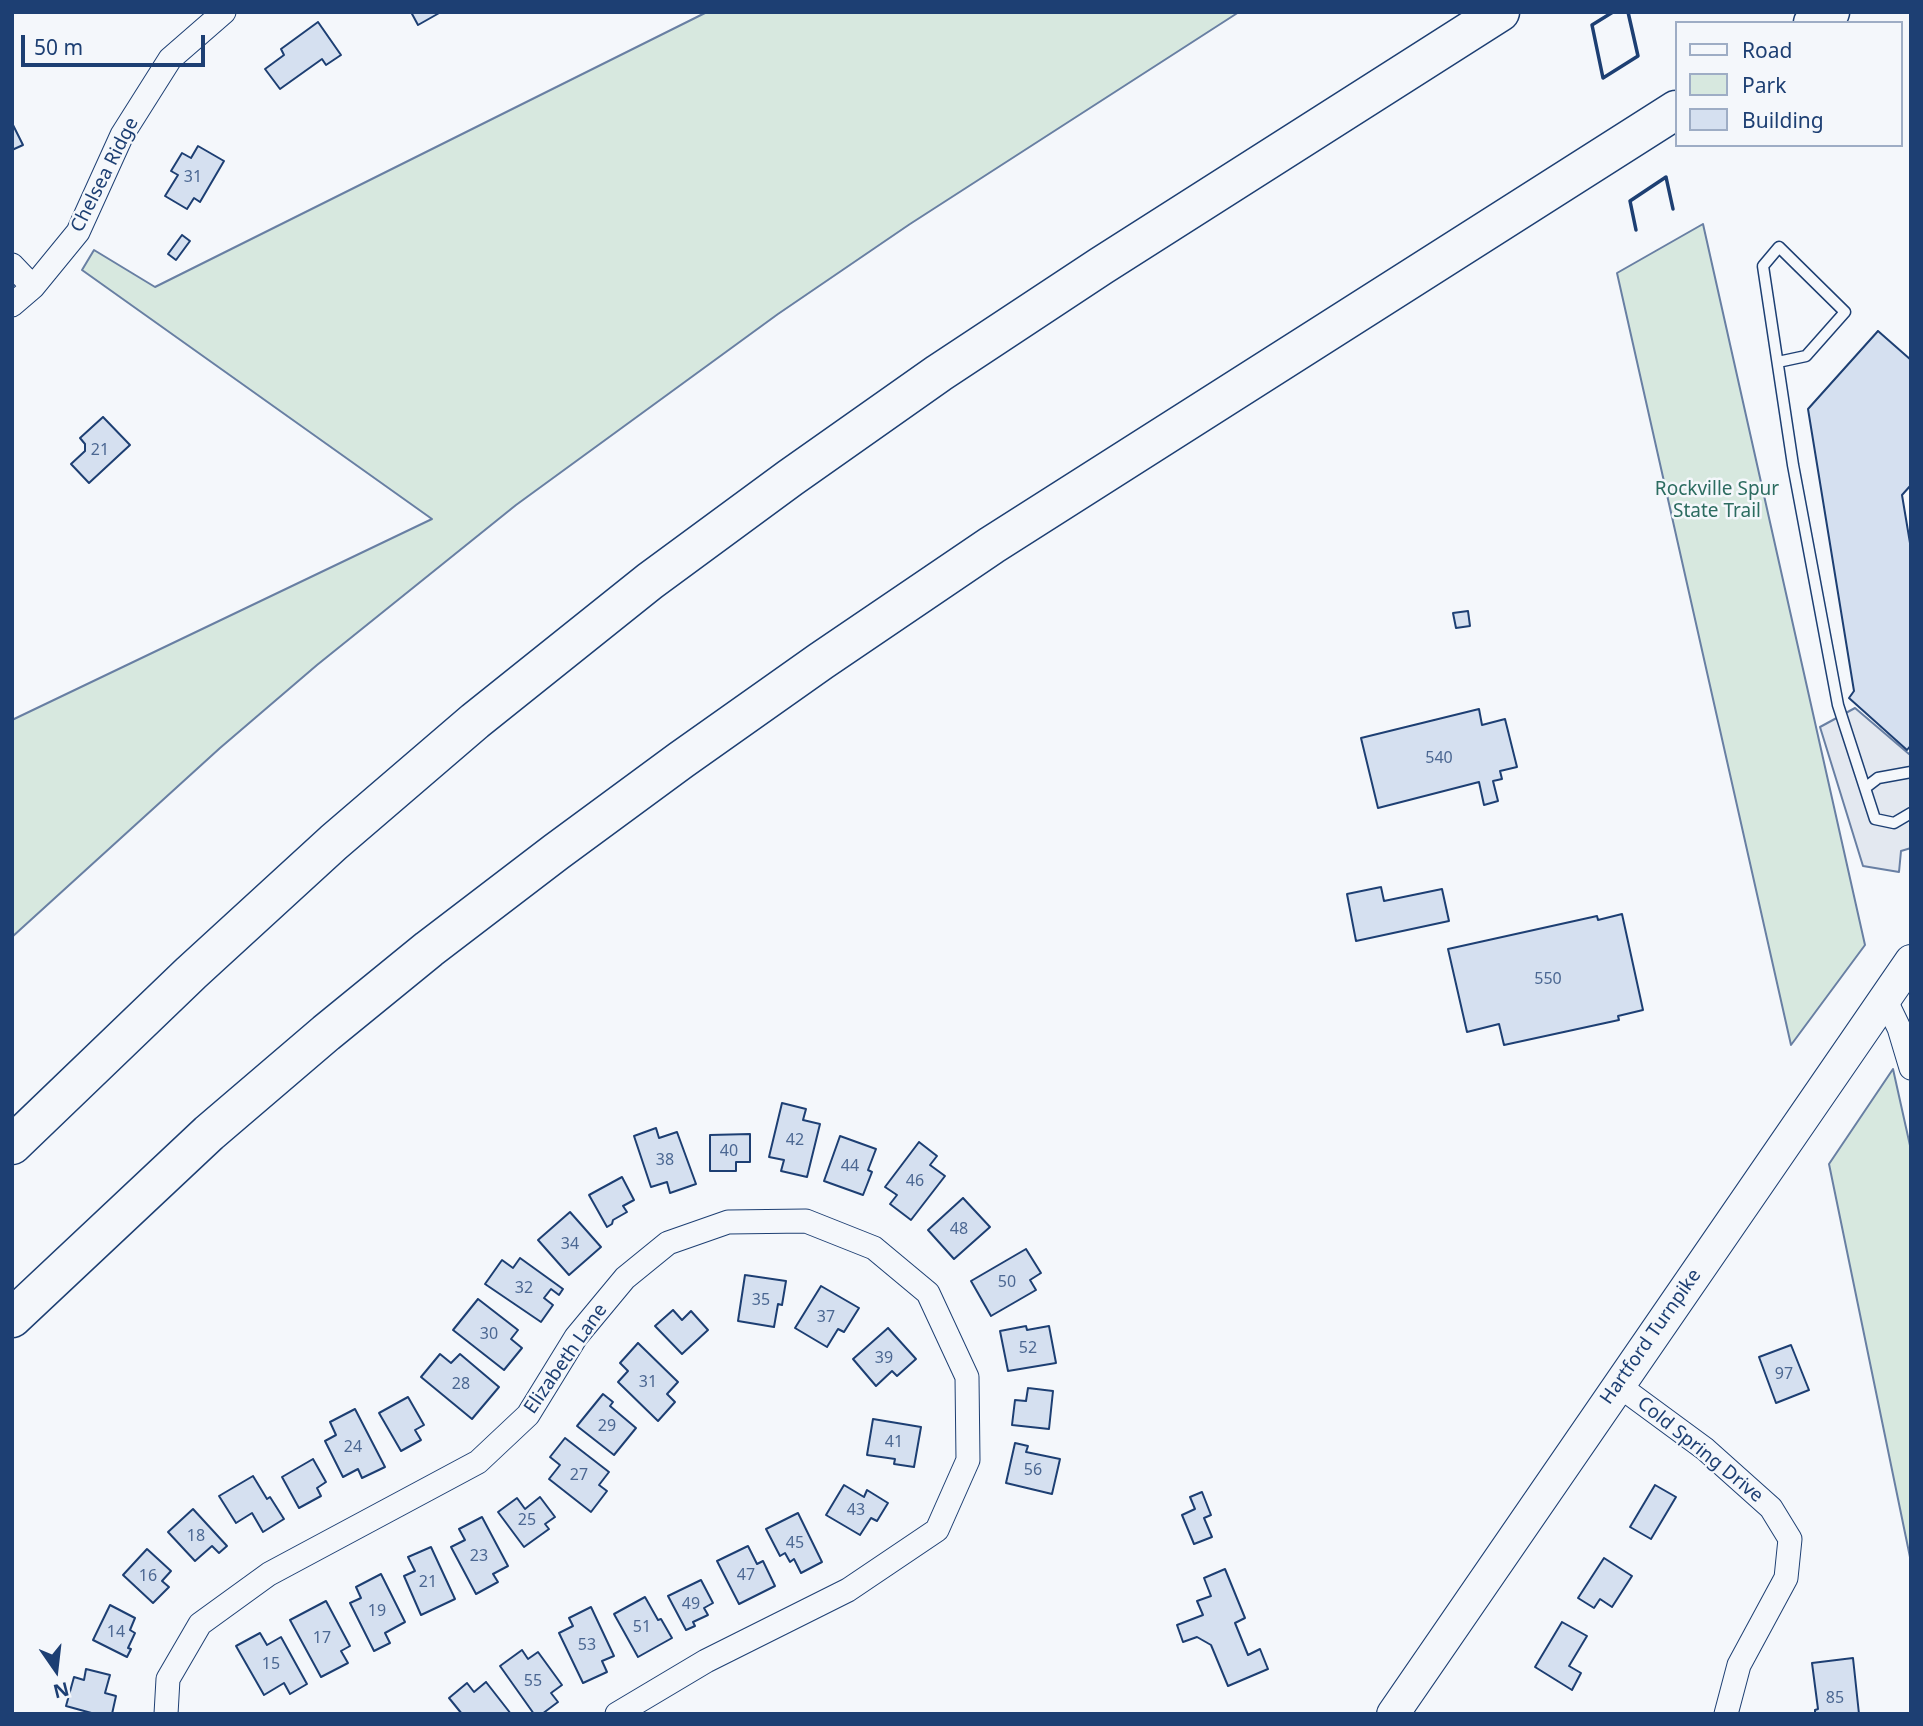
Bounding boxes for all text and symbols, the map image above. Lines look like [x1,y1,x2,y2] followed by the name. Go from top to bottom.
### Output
[24,21,208,65] scale bar
[1674,21,1902,147] legend
[34,33,83,61] text: 50 m
[1742,36,1792,64] text: Road
[1742,71,1786,99] text: Park
[1742,106,1824,134] text: Building
[66,114,144,236] street label: Chelsea Ridge
[184,167,202,187] house number: 31
[91,440,109,460] house number: 21
[1655,479,1779,523] park label: Rockville Spur State Trail
[1425,748,1453,768] house number: 540
[1534,969,1562,989] house number: 550
[786,1130,804,1150] house number: 42
[720,1141,738,1161] house number: 40
[656,1150,674,1170] house number: 38
[841,1156,859,1176] house number: 44
[906,1171,924,1191] house number: 46
[950,1219,968,1239] house number: 48
[561,1234,579,1254] house number: 34
[1596,1265,1706,1409] street label: Hartford Turnpike
[998,1272,1016,1292] house number: 50
[515,1278,533,1298] house number: 32
[752,1290,770,1310] house number: 35
[520,1300,612,1418] street label: Elizabeth Lane
[817,1307,835,1327] house number: 37
[480,1324,498,1344] house number: 30
[1019,1338,1037,1358] house number: 52
[875,1348,893,1368] house number: 39
[1775,1364,1793,1384] house number: 97
[639,1372,657,1392] house number: 31
[452,1374,470,1394] house number: 28
[1633,1392,1767,1508] street label: Cold Spring Drive
[598,1416,616,1436] house number: 29
[885,1432,903,1452] house number: 41
[344,1437,362,1457] house number: 24
[1024,1460,1042,1480] house number: 56
[570,1465,588,1485] house number: 27
[847,1500,865,1520] house number: 43
[518,1510,536,1530] house number: 25
[187,1526,205,1546] house number: 18
[786,1533,804,1553] house number: 45
[470,1546,488,1566] house number: 23
[737,1565,755,1585] house number: 47
[139,1566,157,1586] house number: 16
[419,1572,437,1592] house number: 21
[682,1594,700,1614] house number: 49
[368,1601,386,1621] house number: 19
[633,1617,651,1637] house number: 51
[107,1622,125,1642] house number: 14
[313,1628,331,1648] house number: 17
[21,1635,91,1705] north arrow
[578,1635,596,1655] house number: 53
[262,1654,280,1674] house number: 15
[524,1671,542,1691] house number: 55
[50,1676,72,1705] text: N
[1826,1688,1844,1708] house number: 85

